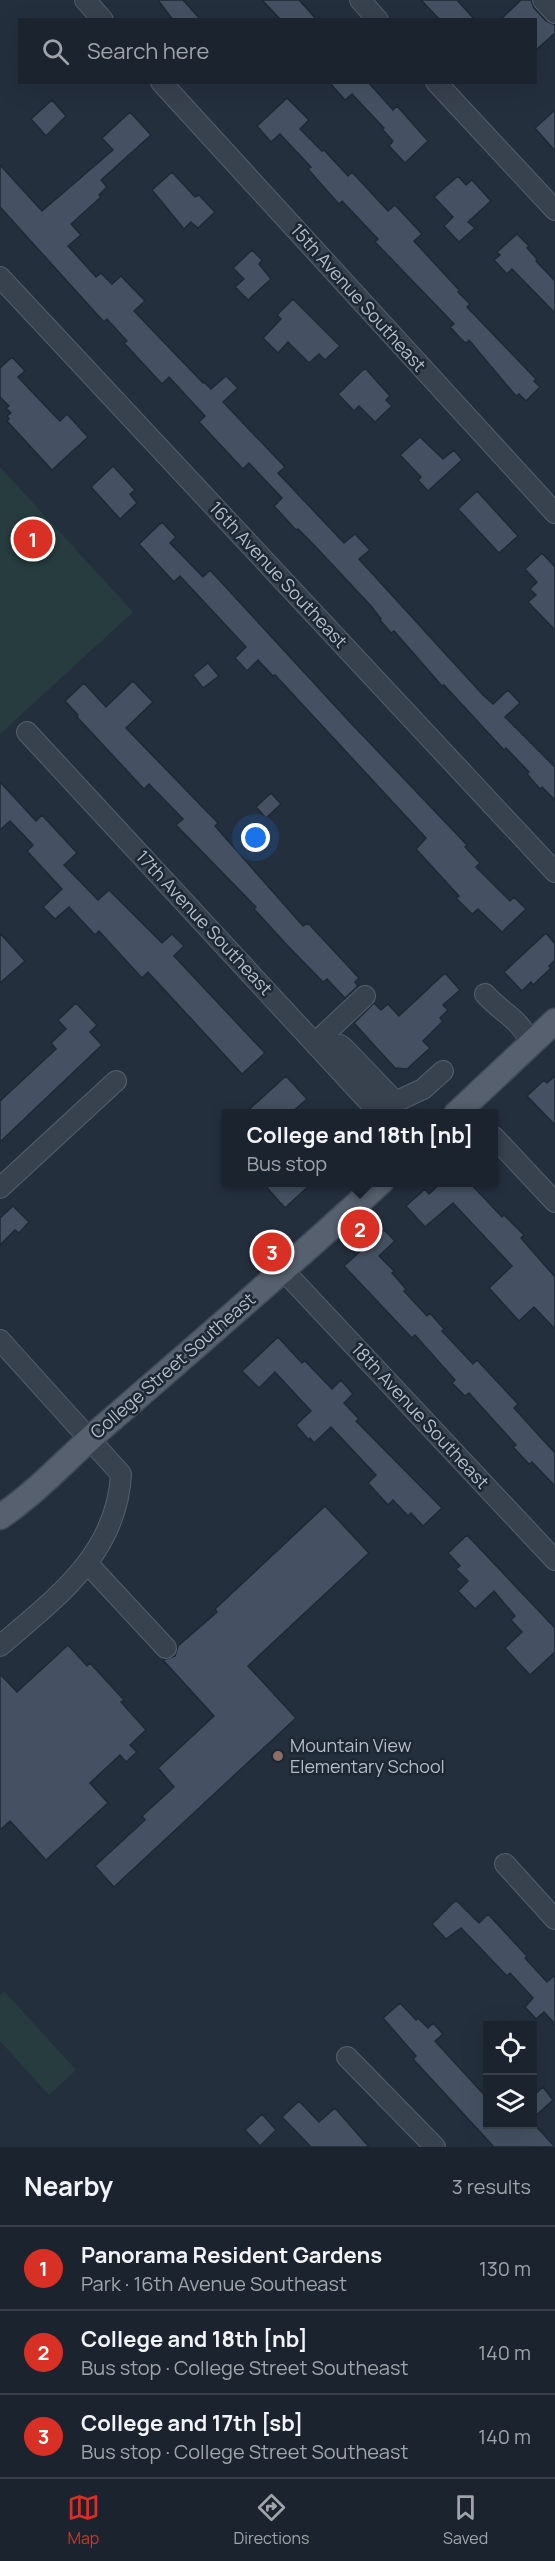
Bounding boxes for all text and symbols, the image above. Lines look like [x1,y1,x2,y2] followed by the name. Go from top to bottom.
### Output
[18,18,537,84] search box
[39,35,72,68] icon: search
[87,36,209,66] text: Search here
[286,218,432,377] street label: 15th Avenue Southeast
[204,496,353,653] street label: 16th Avenue Southeast
[14,516,52,562] pin: 1
[241,823,270,852] your location
[131,845,278,1000] street label: 17th Avenue Southeast
[222,1109,498,1187] popup
[247,1120,473,1150] text: College and 18th [nb]
[247,1150,327,1177] text: Bus stop
[340,1206,380,1252] pin: 2
[252,1230,292,1274] pin: 3
[85,1287,260,1444] street label: College Street Southeast
[347,1337,495,1494] street label: 18th Avenue Southeast
[290,1733,445,1778] place label: Mountain View Elementary School
[271,1749,285,1763] marker: Mountain View Elementary School
[483,2021,537,2129] map controls
[483,2021,537,2075] button: locate
[483,2075,537,2129] button: layers
[24,2168,113,2204] text: Nearby
[452,2173,531,2200] text: 3 results
[81,2240,382,2270] text: Panorama Resident Gardens
[39,2255,48,2282] text: 1
[479,2255,531,2282] text: 130 m
[81,2270,347,2297] text: Park · 16th Avenue Southeast
[81,2324,308,2354] text: College and 18th [nb]
[38,2339,49,2366] text: 2
[478,2339,531,2366] text: 140 m
[81,2354,408,2381] text: Bus stop · College Street Southeast
[81,2408,303,2438] text: College and 17th [sb]
[38,2423,49,2450] text: 3
[478,2423,531,2450] text: 140 m
[81,2438,408,2465] text: Bus stop · College Street Southeast
[67,2491,100,2549] tab: Map
[234,2491,309,2549] tab: Directions
[443,2491,488,2549] tab: Saved

